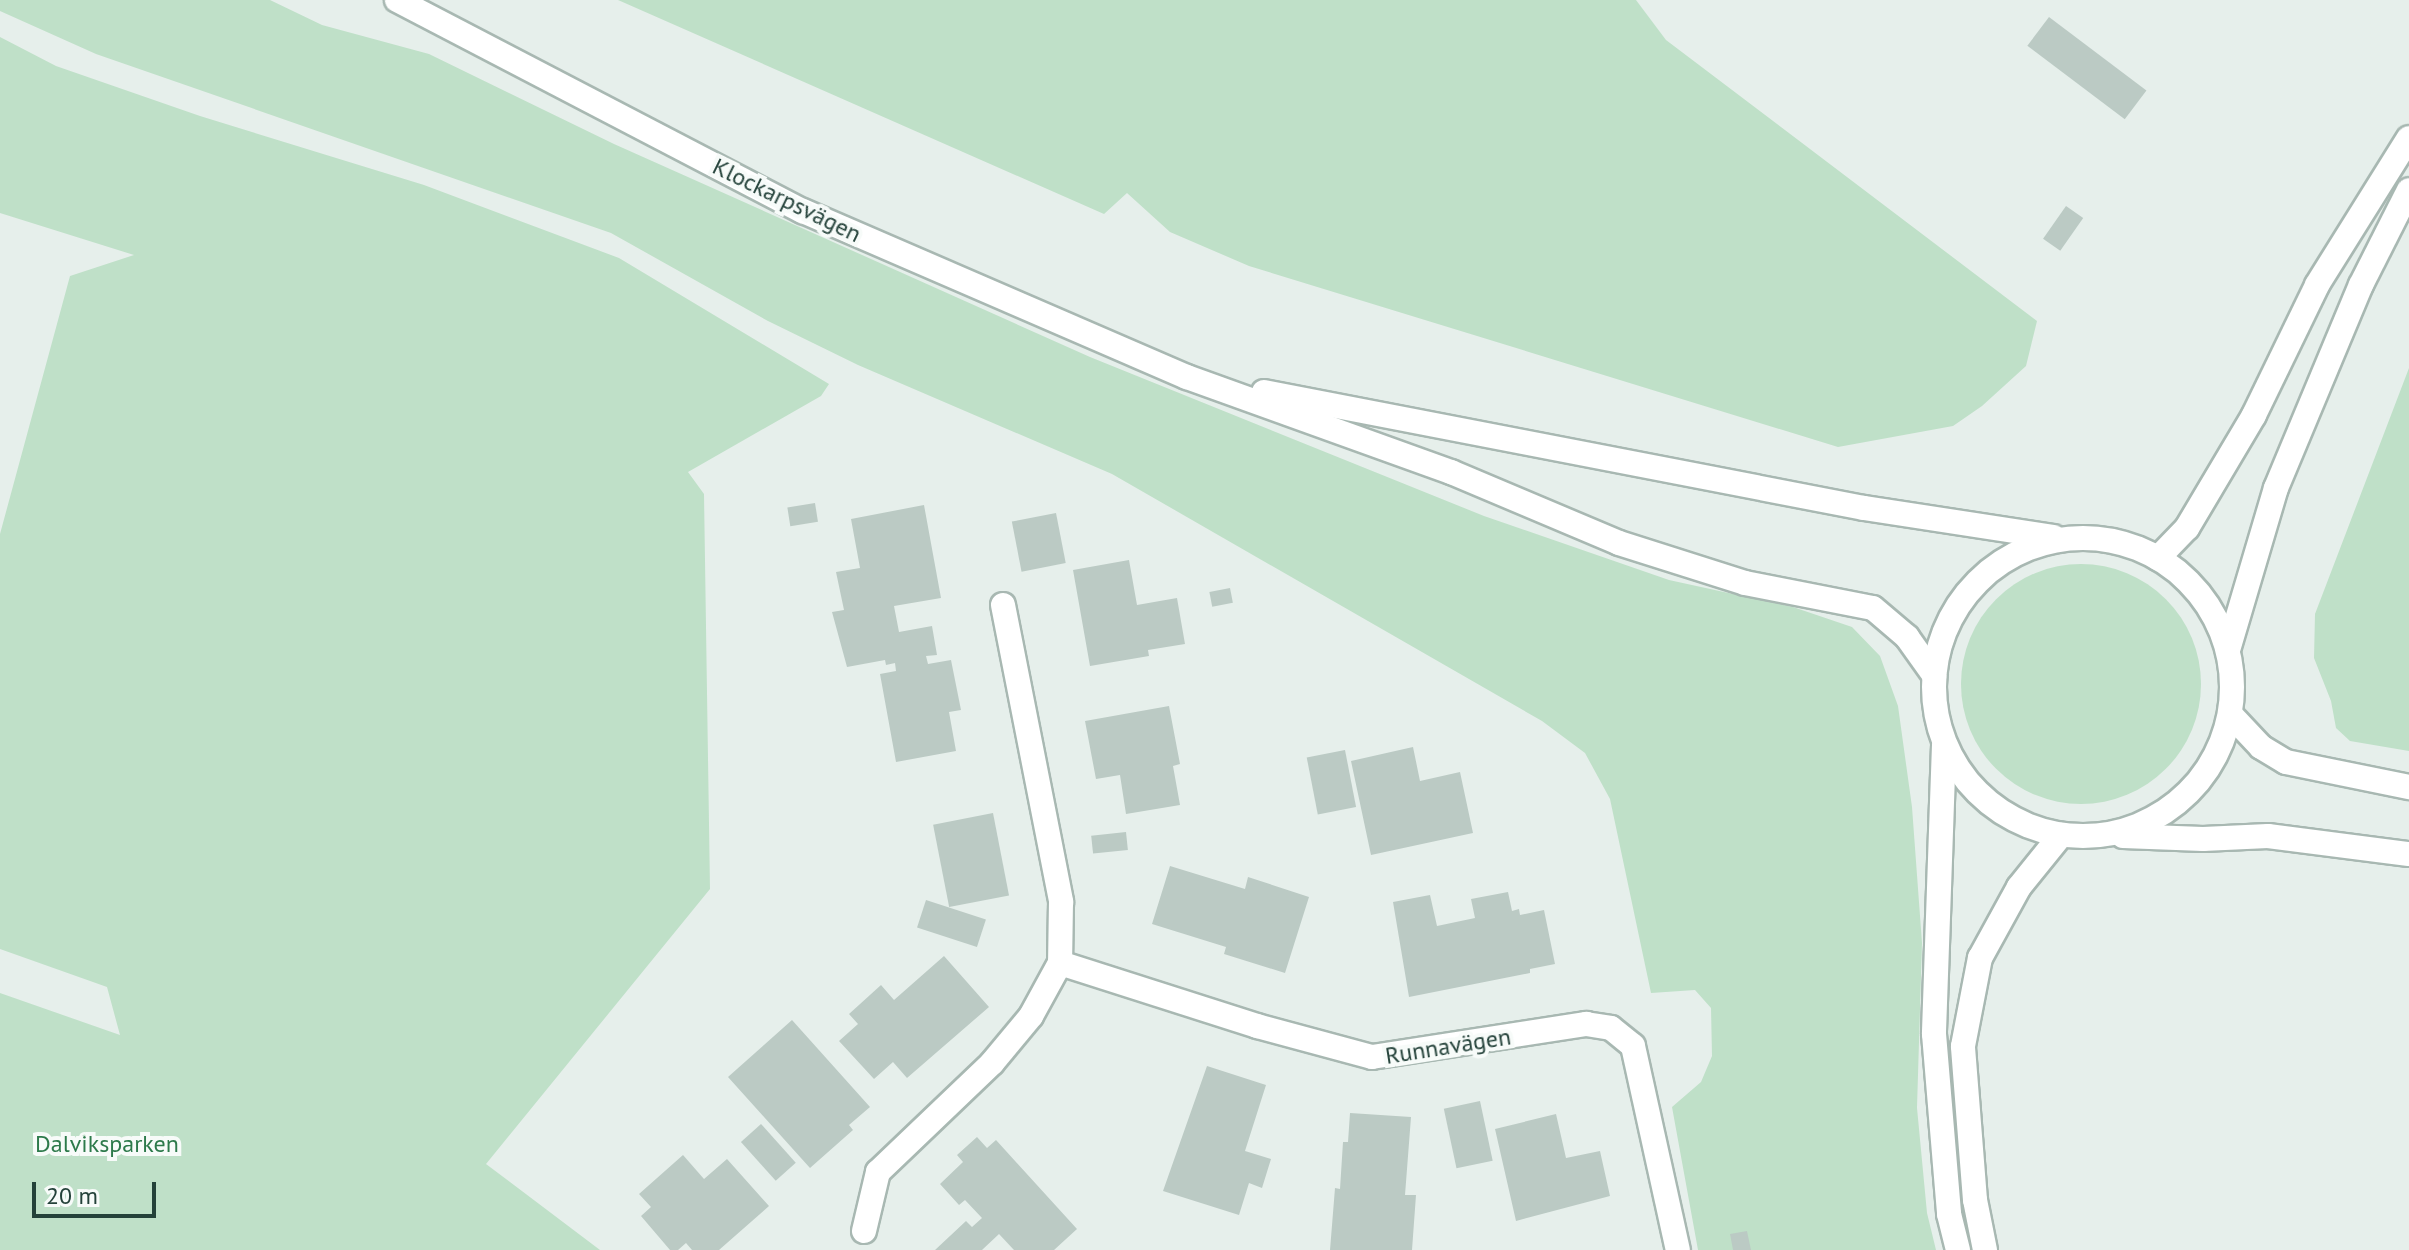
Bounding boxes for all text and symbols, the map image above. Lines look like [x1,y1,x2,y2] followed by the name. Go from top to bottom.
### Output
[708,152,866,248] street label: Klockarpsvägen
[1383,1022,1513,1070] street label: Runnavägen
[35,1130,179,1158] park label: Dalviksparken
[36,1166,160,1216] scale bar
[46,1180,98,1211] text: 20 m

